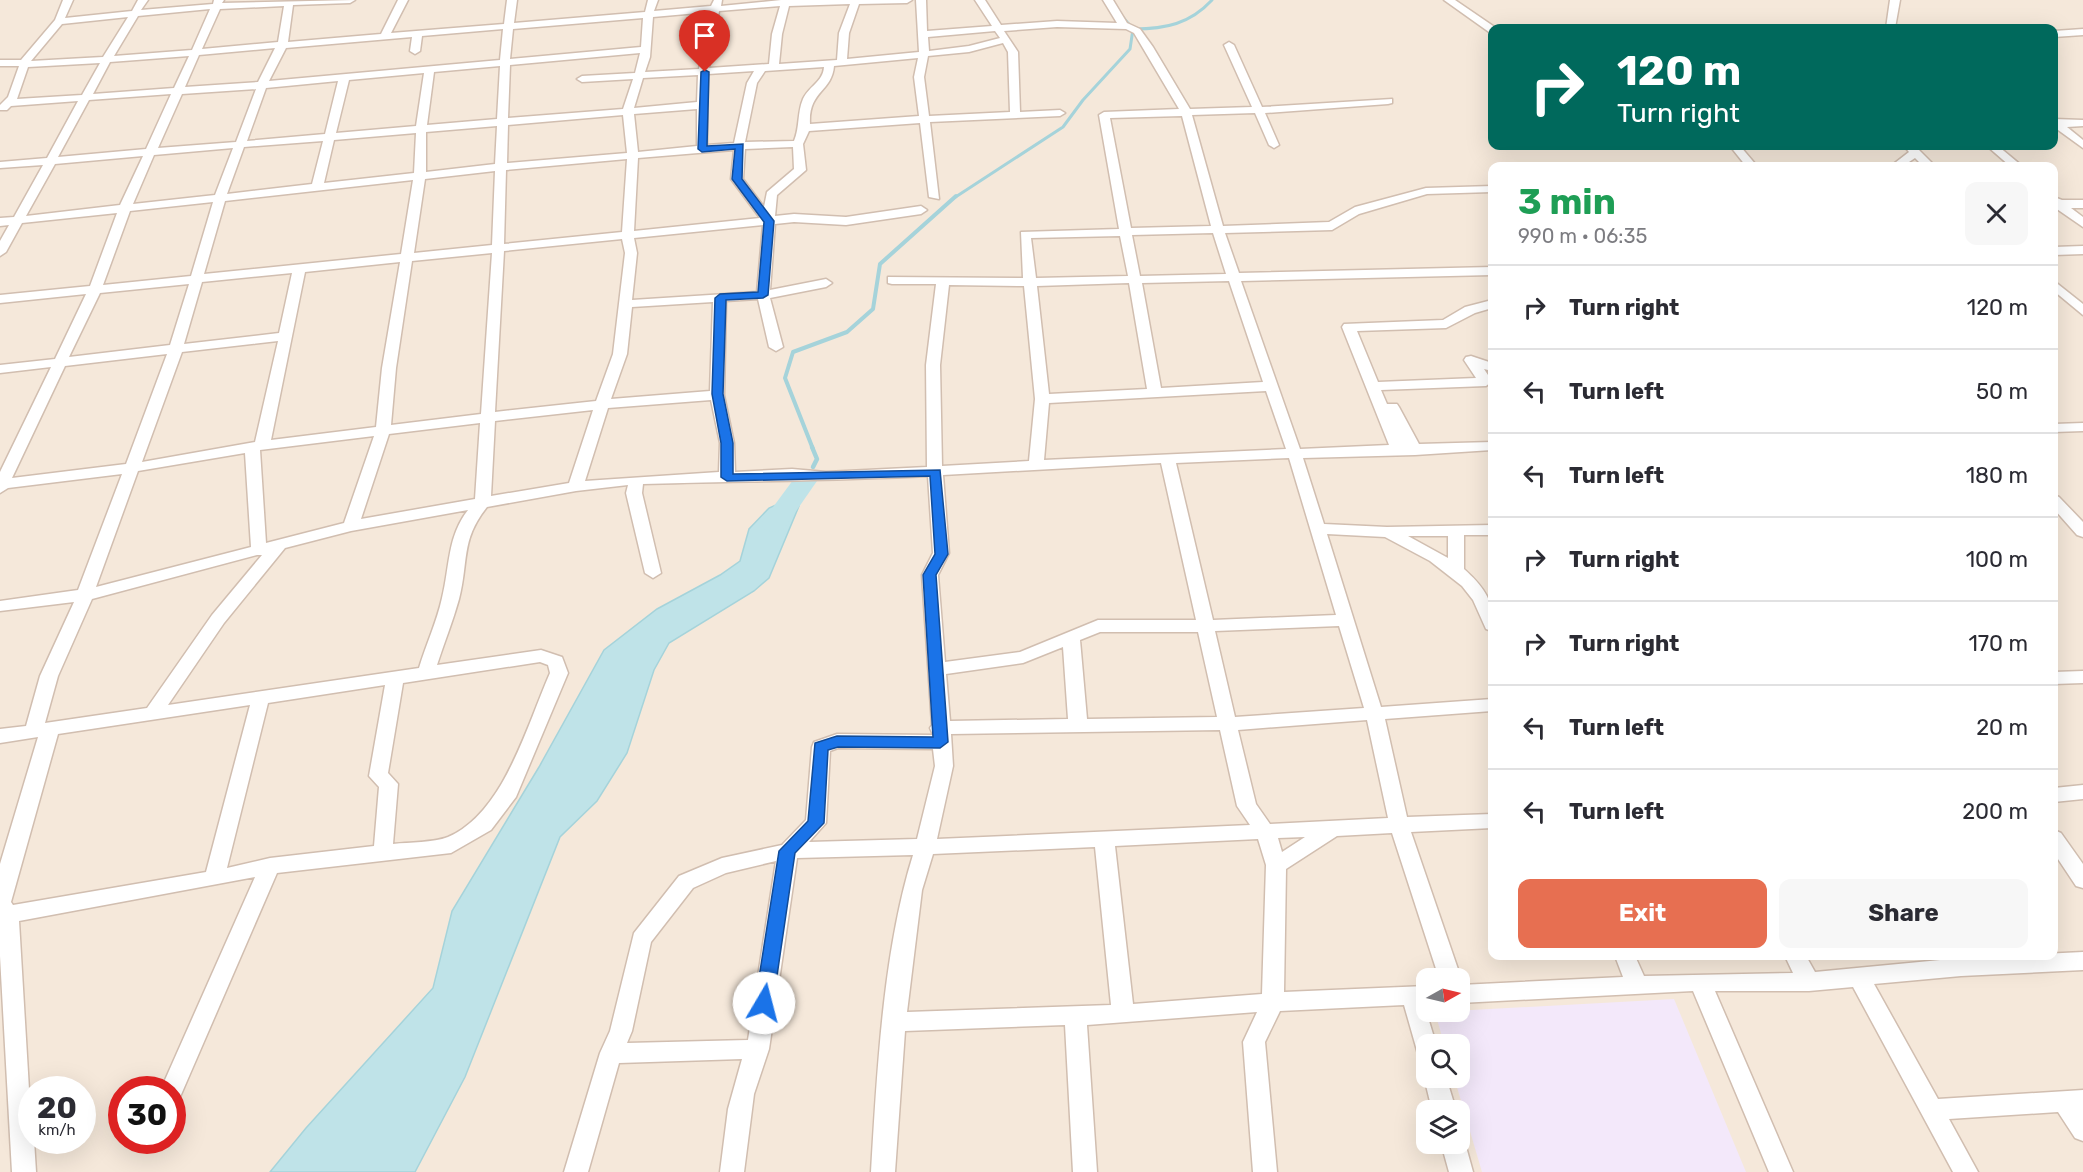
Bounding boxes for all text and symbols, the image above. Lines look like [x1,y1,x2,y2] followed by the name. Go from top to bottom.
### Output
[679,10,730,72] pin
[688,19,721,52] icon: arrive
[1617,46,1741,96] text: 120 m
[1518,48,1596,126] icon: right
[1617,97,1740,129] text: Turn right
[1518,180,1616,223] text: 3 min
[1965,182,2028,245] button: close
[1518,224,1647,248] text: 990 m · 06:35
[1518,291,1551,324] icon: right
[1569,294,1679,321] text: Turn right
[1967,294,2028,321] text: 120 m
[1518,375,1551,408] icon: left
[1569,378,1664,405] text: Turn left
[1976,378,2028,405] text: 50 m
[1518,459,1551,492] icon: left
[1569,462,1664,489] text: Turn left
[1966,462,2028,489] text: 180 m
[1518,543,1551,576] icon: right
[1569,546,1679,573] text: Turn right
[1966,546,2028,573] text: 100 m
[1518,627,1551,660] icon: right
[1569,630,1679,657] text: Turn right
[1968,630,2028,657] text: 170 m
[1518,711,1551,744] icon: left
[1569,714,1664,741] text: Turn left
[1976,714,2028,741] text: 20 m
[1518,795,1551,828] icon: left
[1569,798,1664,825] text: Turn left
[1962,798,2028,825] text: 200 m
[1518,879,1767,948] button: Exit
[1779,879,2028,948] button: Share
[1416,968,1470,1022] north arrow
[1416,968,1470,1154] map controls
[732,971,796,1035] position arrow
[1416,1034,1470,1088] button: search
[108,1076,186,1154] speed limit sign: 30
[37,1090,77,1126] text: 20
[1416,1100,1470,1154] button: layers
[38,1121,76,1139] text: km/h

